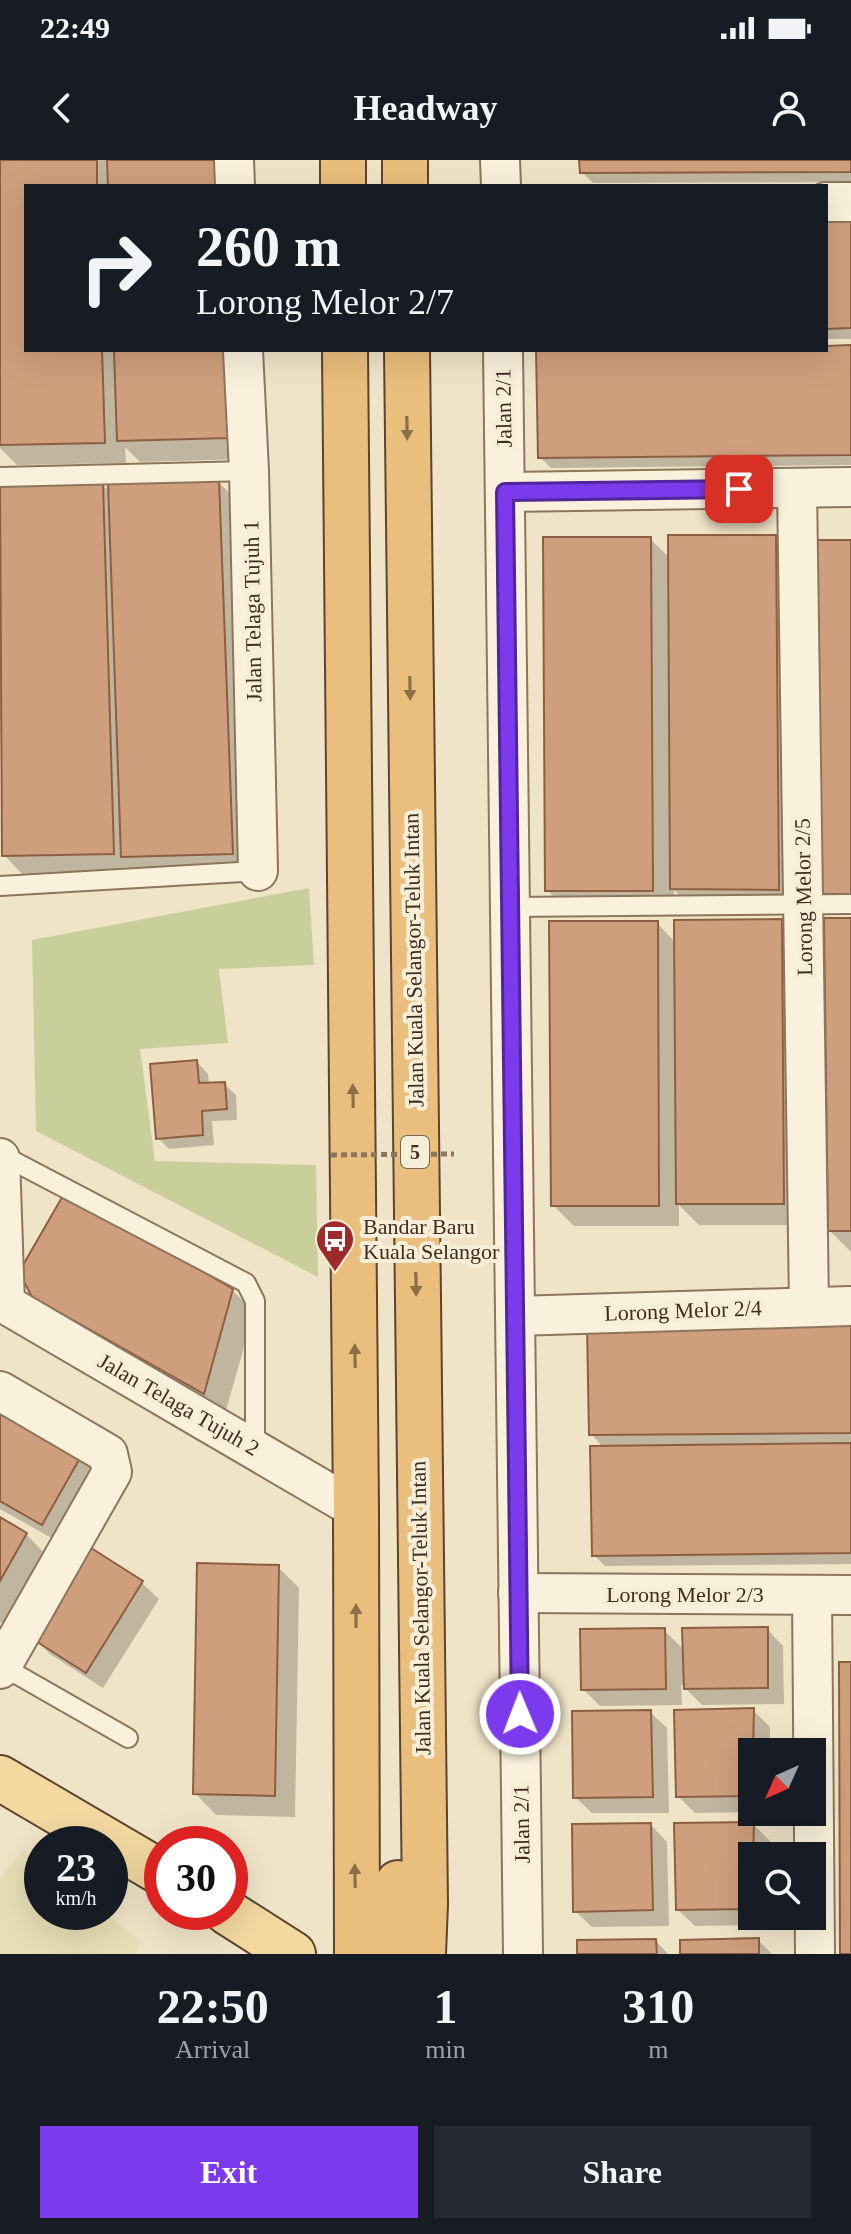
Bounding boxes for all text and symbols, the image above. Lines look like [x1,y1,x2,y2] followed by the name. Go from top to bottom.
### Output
[40,11,110,44] text: 22:49
[40,86,84,130] icon: back
[767,86,811,130] icon: person
[354,88,498,128] text: Headway
[64,216,168,320] icon: right
[196,216,341,278] text: 260 m
[196,282,454,322] text: Lorong Melor 2/7
[490,368,517,448] street label: Jalan 2/1
[401,416,414,441] one-way arrow
[705,455,773,523] pin
[717,467,761,511] icon: arrive
[238,520,267,702] street label: Jalan Telaga Tujuh 1
[404,676,416,701] one-way arrow
[398,813,429,1107] street label: Jalan Kuala Selangor-Teluk Intan
[790,818,817,976] street label: Lorong Melor 2/5
[346,1083,359,1108] one-way arrow
[401,1136,429,1168] road number: 5
[363,1214,500,1264] place label: Bandar Baru Kuala Selangor
[314,1218,356,1273] bus stop icon: Bandar Baru Kuala Selangor
[410,1272,422,1297] one-way arrow
[604,1295,762,1326] street label: Lorong Melor 2/4
[349,1343,361,1368] one-way arrow
[94,1348,264,1461] street label: Jalan Telaga Tujuh 2
[405,1461,436,1755] street label: Jalan Kuala Selangor-Teluk Intan
[606,1582,764,1607] street label: Lorong Melor 2/3
[350,1603,362,1628] one-way arrow
[478,1672,562,1756] position arrow
[738,1738,826,1826] north arrow
[738,1738,826,1930] map controls
[508,1784,535,1864] street label: Jalan 2/1
[144,1826,248,1930] speed limit sign: 30
[738,1842,826,1930] button: search
[56,1845,96,1890] text: 23
[349,1863,361,1888] one-way arrow
[55,1887,97,1909] text: km/h
[157,1980,269,2033] text: 22:50
[433,1980,457,2033] text: 1
[622,1980,694,2033] text: 310
[175,2035,250,2064] text: Arrival
[425,2035,466,2064] text: min
[648,2035,668,2064] text: m
[40,2126,418,2218] button: Exit
[434,2126,811,2218] button: Share

